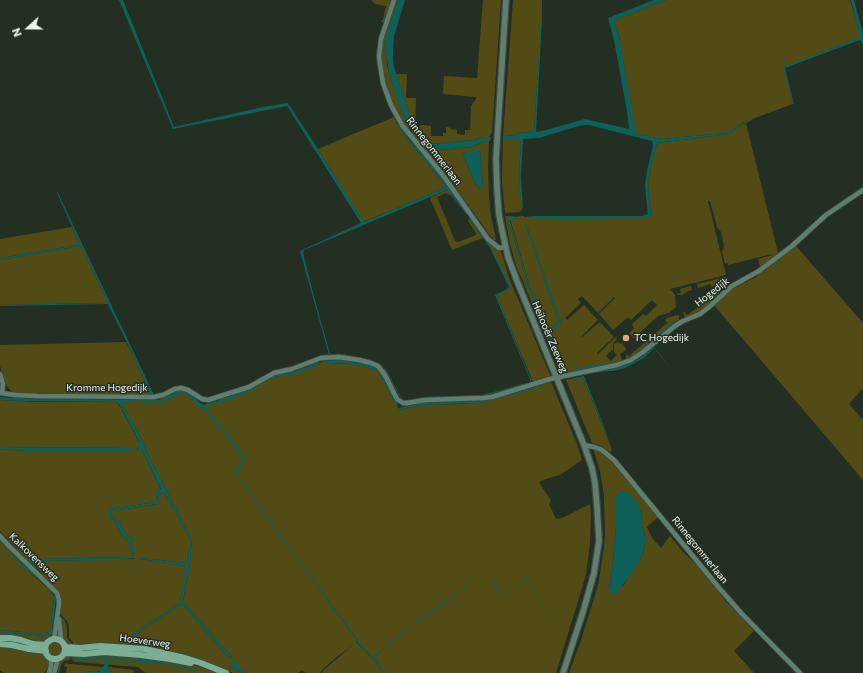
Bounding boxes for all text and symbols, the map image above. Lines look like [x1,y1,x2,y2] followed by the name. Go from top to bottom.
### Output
[8,8,48,48] north arrow
[9,26,24,39] text: N
[404,115,464,187] street label: Rinnegommerlaan
[692,275,732,309] street label: Hogedijk
[529,299,571,375] street label: Heilooër Zeeweg
[634,332,689,344] place label: TC Hogedijk
[621,333,631,343] marker: TC Hogedijk
[66,382,148,394] street label: Kromme Hogedijk
[669,514,731,586] street label: Rinnegommerlaan
[7,530,61,584] street label: Kalkovensweg
[119,631,171,651] street label: Hoeverweg

